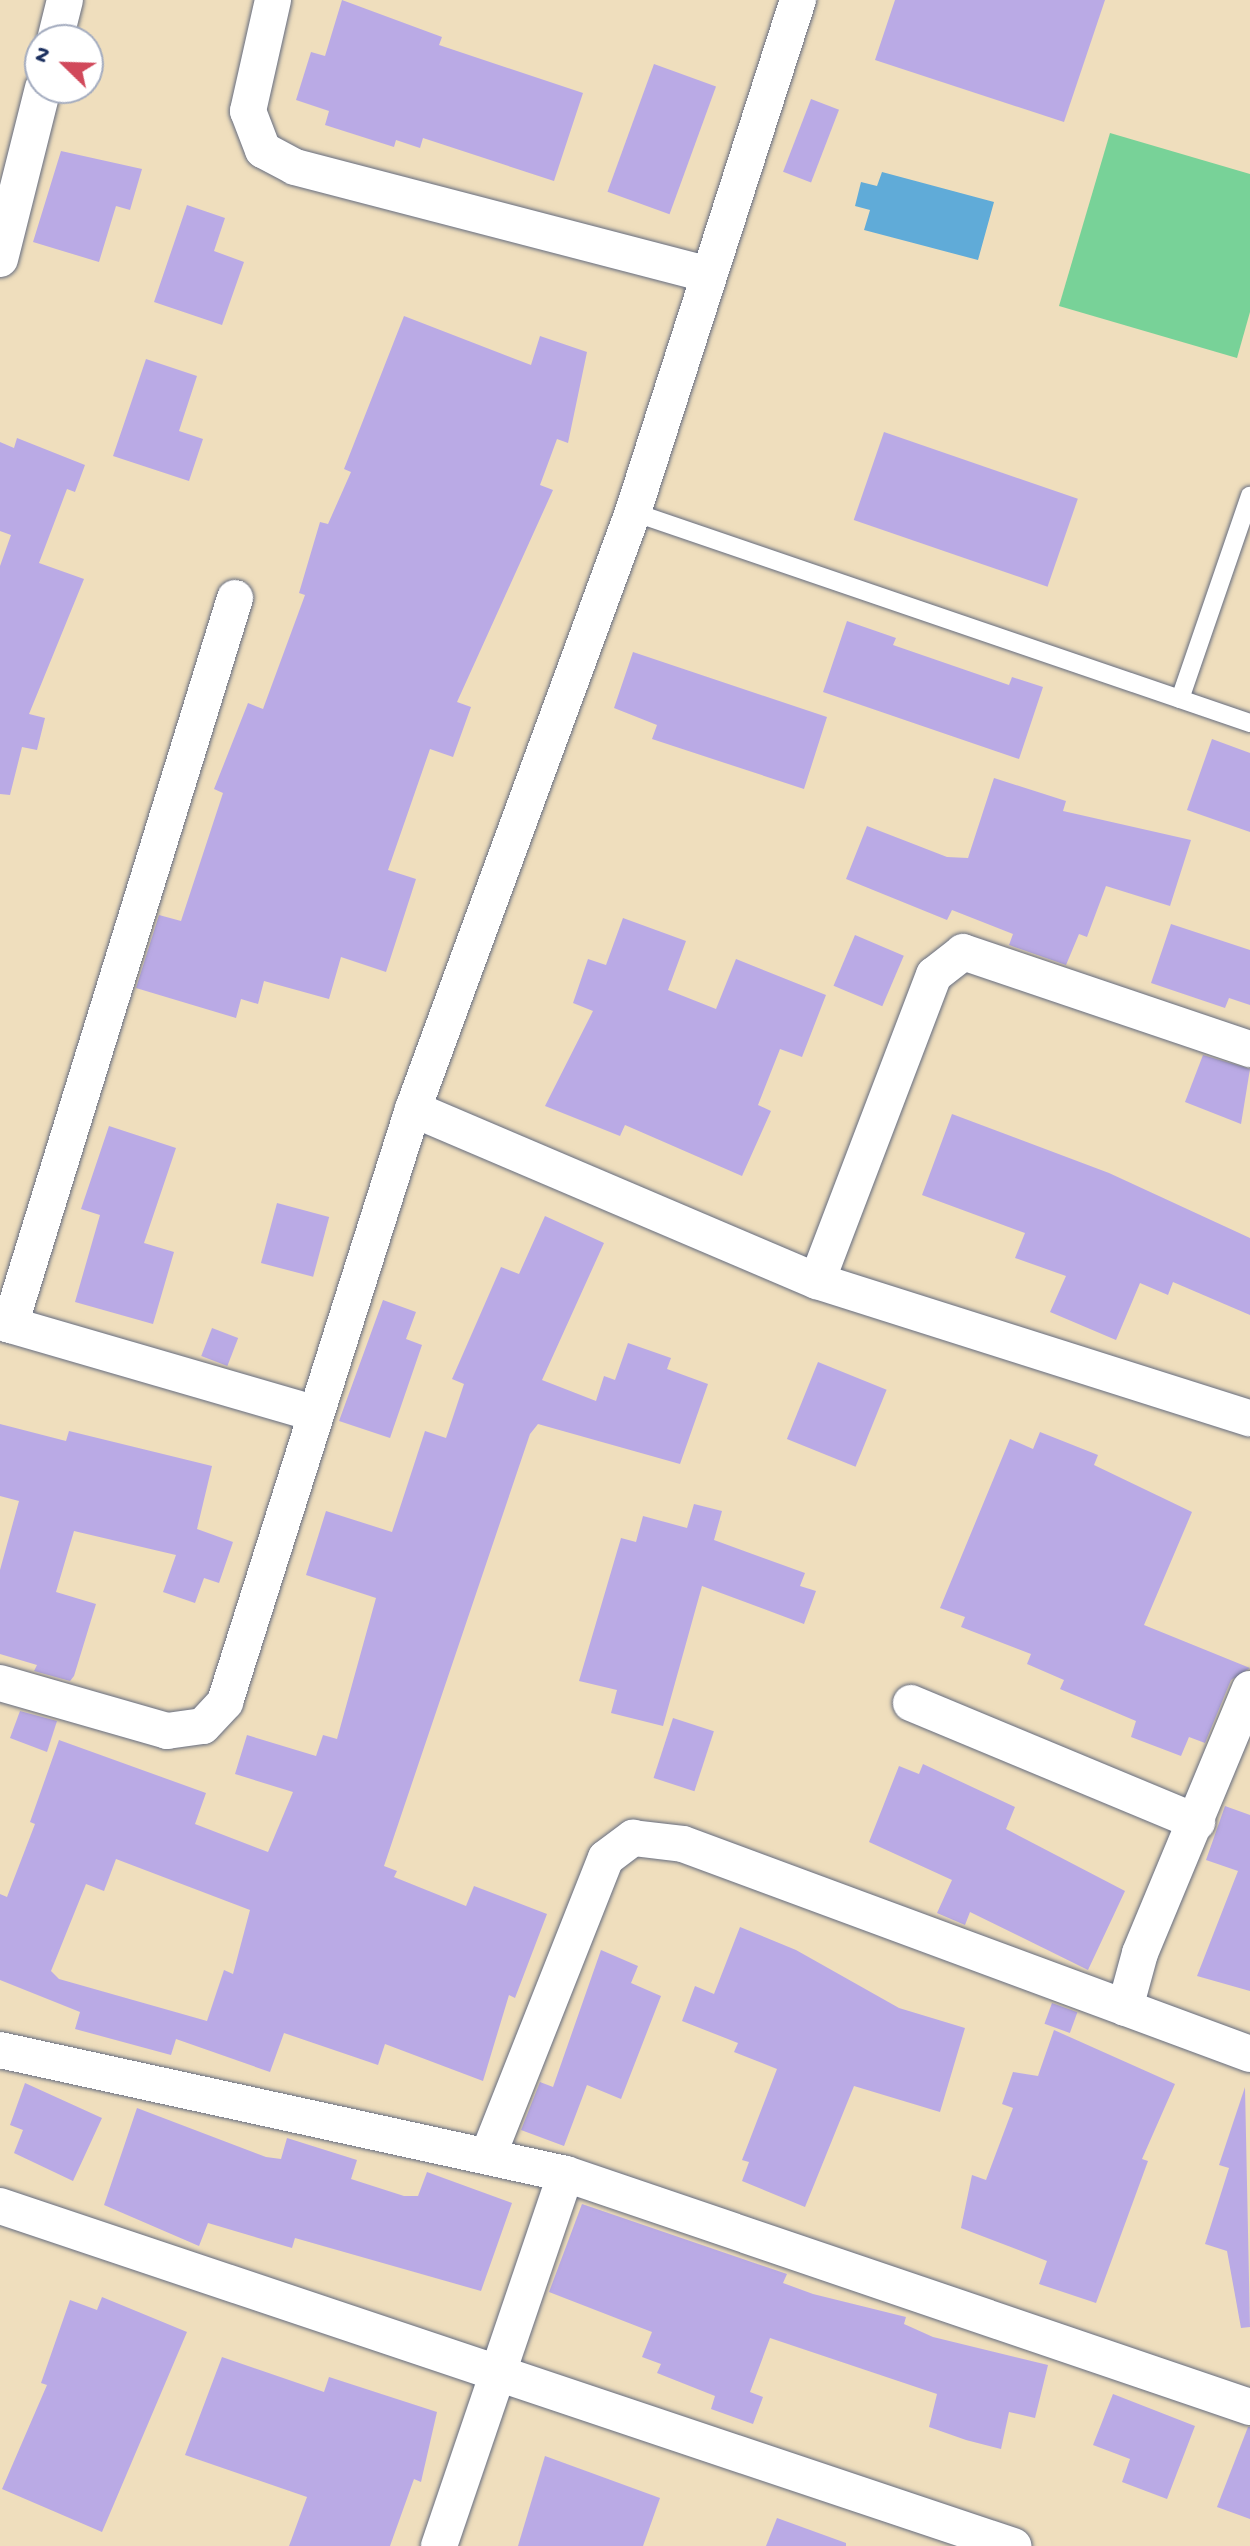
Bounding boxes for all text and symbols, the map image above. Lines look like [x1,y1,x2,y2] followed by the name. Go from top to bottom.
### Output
[24,24,104,104] north arrow
[29,44,59,67] text: N

